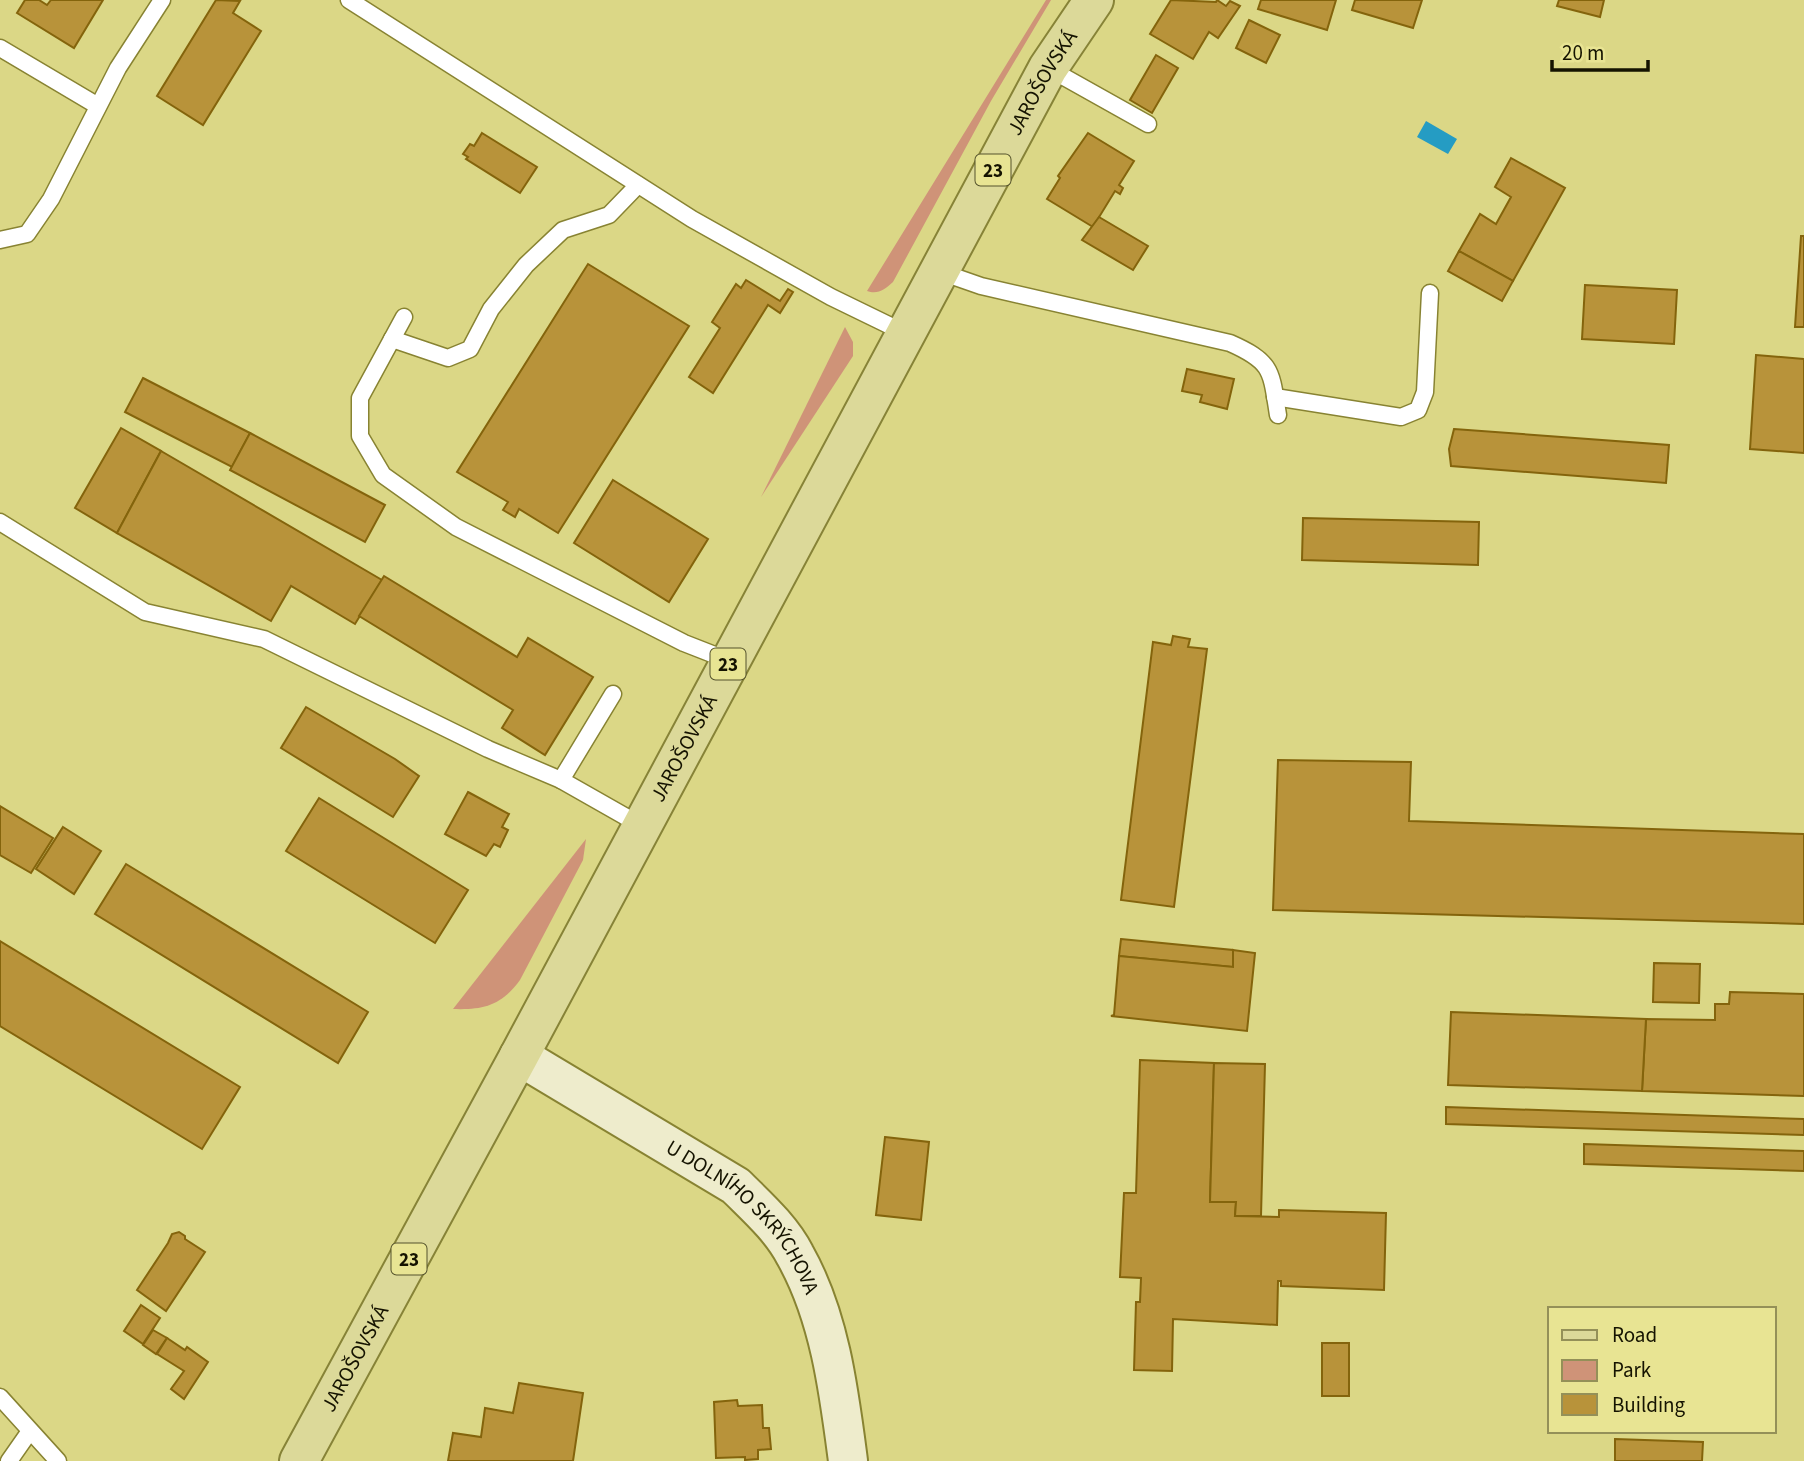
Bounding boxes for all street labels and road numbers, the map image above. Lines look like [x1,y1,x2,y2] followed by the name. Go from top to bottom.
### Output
[1000,23,1085,141] street label: JAROŠOVSKÁ
[976,154,1010,186] road number: 23
[710,649,746,680] road number: 23
[643,689,725,807] street label: JAROŠOVSKÁ
[660,1132,827,1299] street label: U DOLNÍHO SKRÝCHOVA
[392,1244,426,1274] road number: 23
[314,1299,396,1417] street label: JAROŠOVSKÁ

